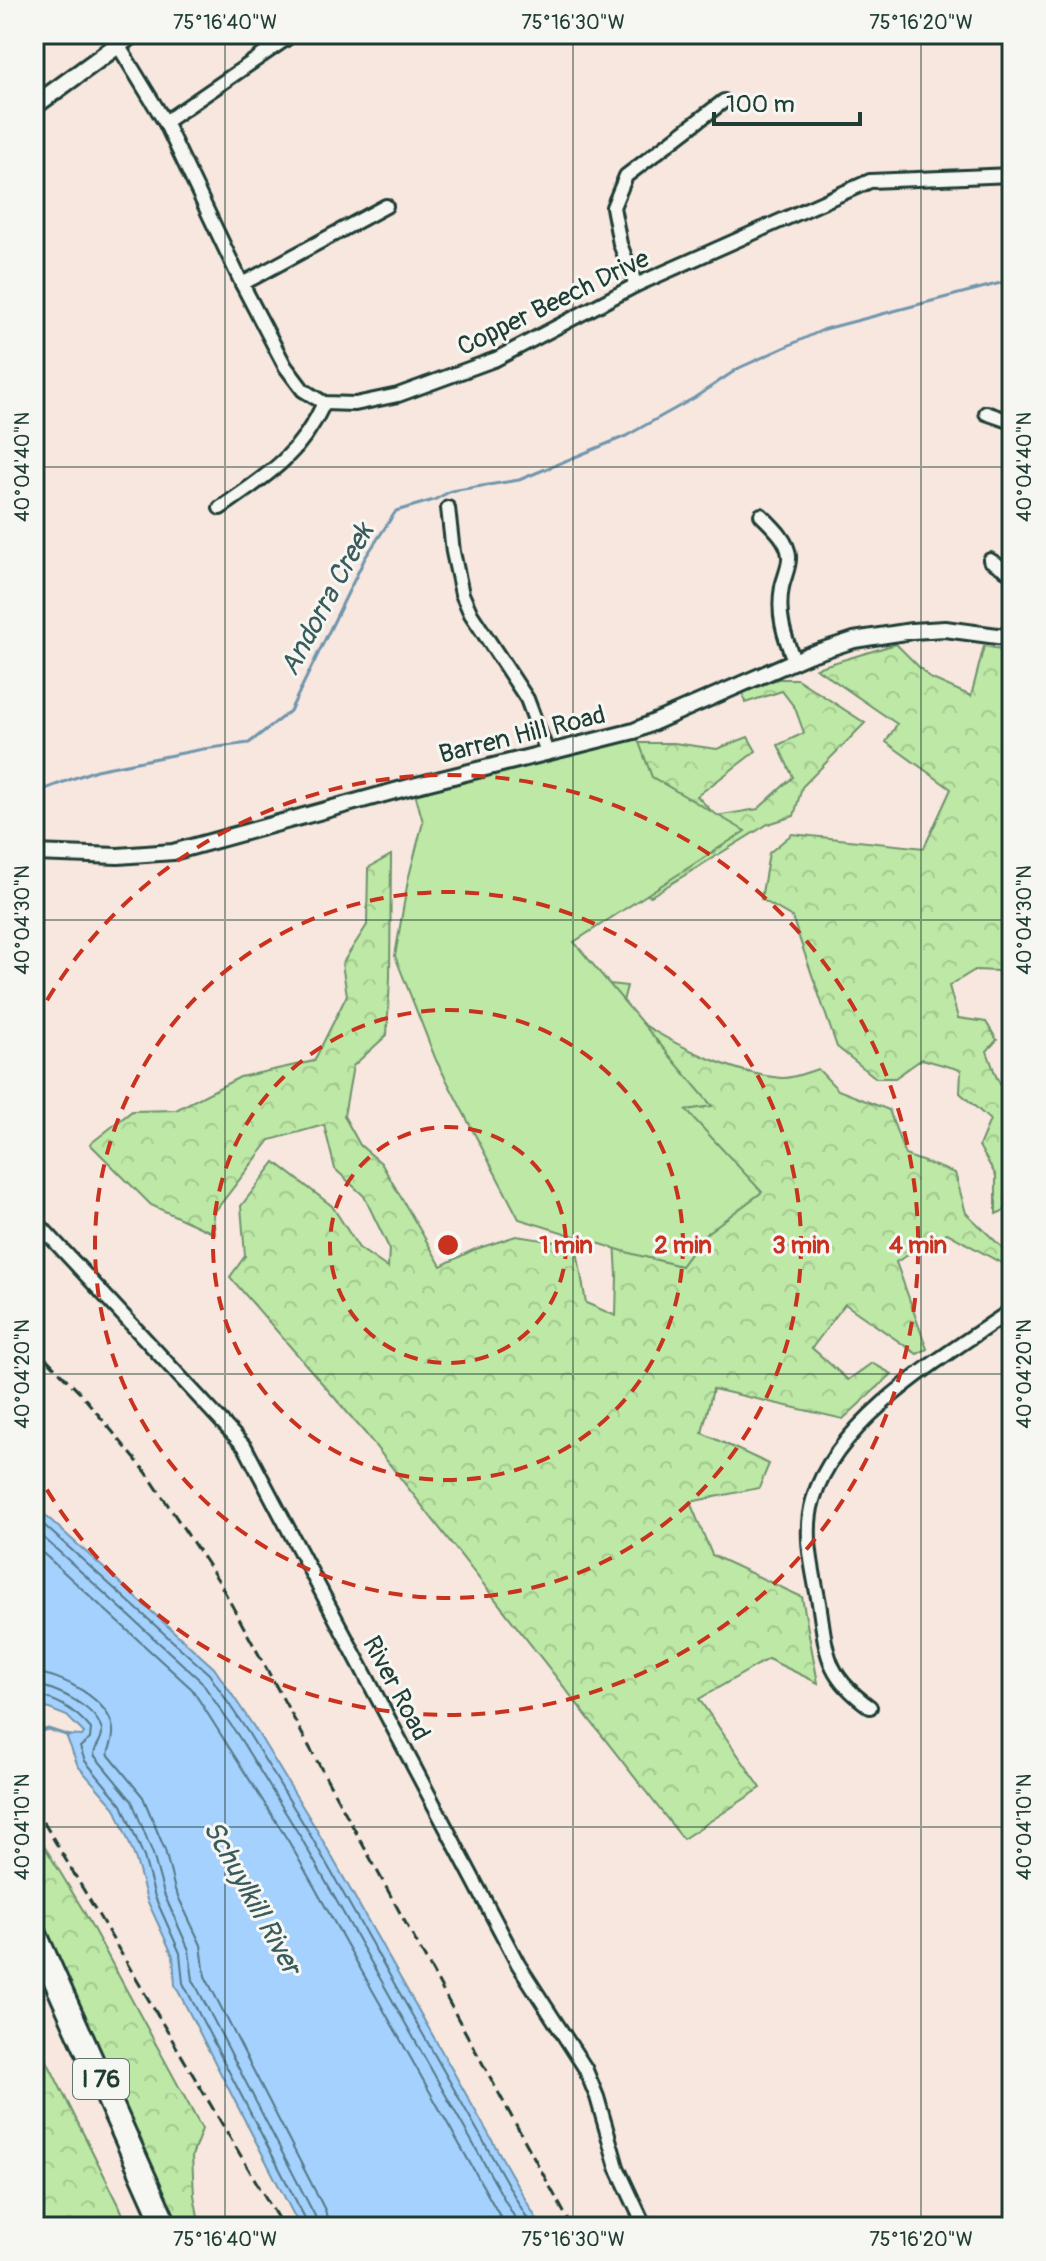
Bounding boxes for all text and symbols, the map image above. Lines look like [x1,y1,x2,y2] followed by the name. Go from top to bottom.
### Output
[173,10,277,35] text: 75°16'40"W
[521,10,625,35] text: 75°16'30"W
[869,10,973,35] text: 75°16'20"W
[714,76,860,126] scale bar
[726,90,795,119] text: 100 m
[452,243,655,363] street label: Copper Beech Drive
[10,412,35,522] text: 40°04'40"N
[1012,412,1037,522] text: 40°04'40"N
[273,516,383,682] water label: Andorra Creek
[436,699,609,771] street label: Barren Hill Road
[10,865,35,975] text: 40°04'30"N
[1012,865,1037,975] text: 40°04'30"N
[434,1231,462,1259] centre of rings
[539,1231,593,1260] text: 1 min
[654,1231,712,1260] text: 2 min
[772,1231,830,1260] text: 3 min
[889,1231,947,1260] text: 4 min
[10,1319,35,1429] text: 40°04'20"N
[1012,1319,1037,1429] text: 40°04'20"N
[355,1631,437,1746] street label: River Road
[10,1774,35,1880] text: 40°04'10"N
[1012,1774,1037,1880] text: 40°04'10"N
[195,1815,310,1984] water label: Schuylkill River
[73,2059,129,2099] road number: I 76
[173,2227,277,2252] text: 75°16'40"W
[521,2227,625,2252] text: 75°16'30"W
[869,2227,973,2252] text: 75°16'20"W

